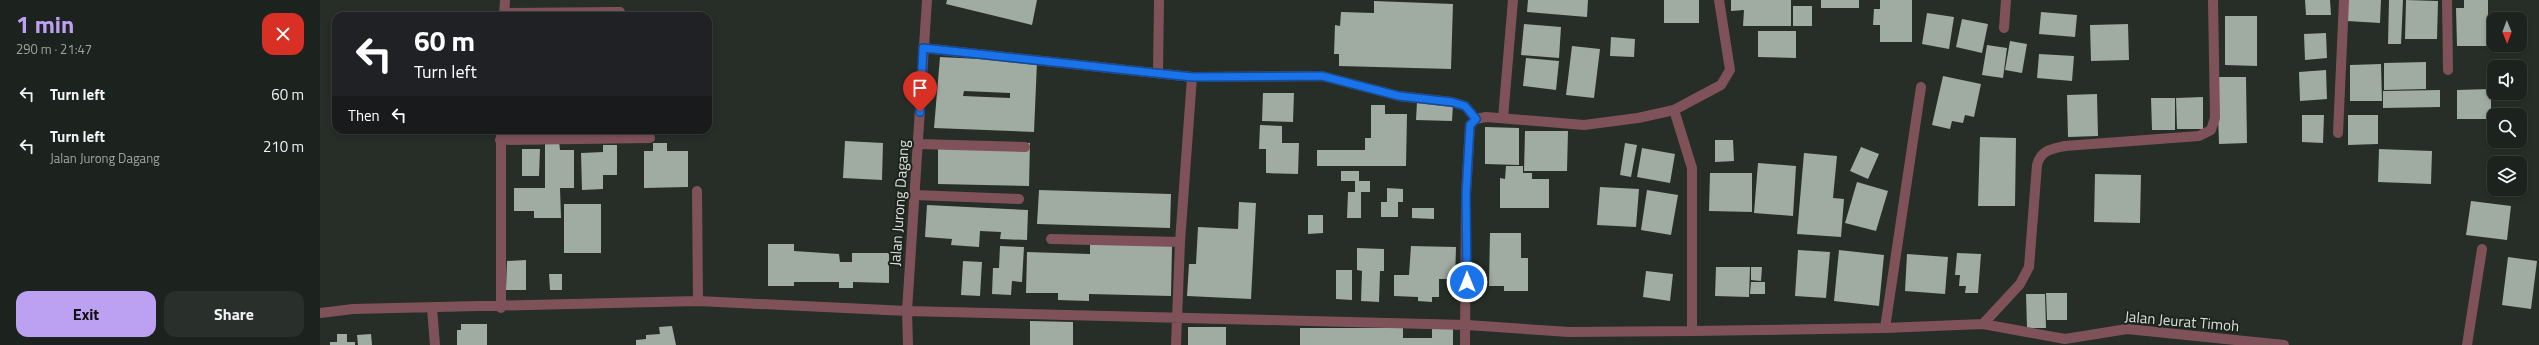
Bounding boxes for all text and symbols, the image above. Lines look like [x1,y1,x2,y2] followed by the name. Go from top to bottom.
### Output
[16,6,74,42] text: 1 min
[2487,12,2527,52] north arrow
[2487,12,2527,196] map controls
[262,13,304,55] button: close
[414,19,475,62] text: 60 m
[348,28,400,80] icon: left
[16,39,92,59] text: 290 m · 21:47
[414,58,477,85] text: Turn left
[2487,60,2527,100] button: sound
[903,71,937,112] pin
[909,77,931,99] icon: arrive
[16,83,38,105] icon: left
[50,83,105,106] text: Turn left
[271,83,304,106] text: 60 m
[348,104,380,127] text: Then
[388,104,410,126] icon: left
[2487,108,2527,148] button: search
[50,125,105,148] text: Turn left
[16,135,38,157] icon: left
[263,135,304,158] text: 210 m
[883,139,915,267] street label: Jalan Jurong Dagang
[50,148,160,168] text: Jalan Jurong Dagang
[2487,156,2527,196] button: layers
[1446,261,1488,303] position arrow
[16,291,156,337] button: Exit
[164,291,304,337] button: Share
[2124,305,2240,337] street label: Jalan Jeurat Timoh

